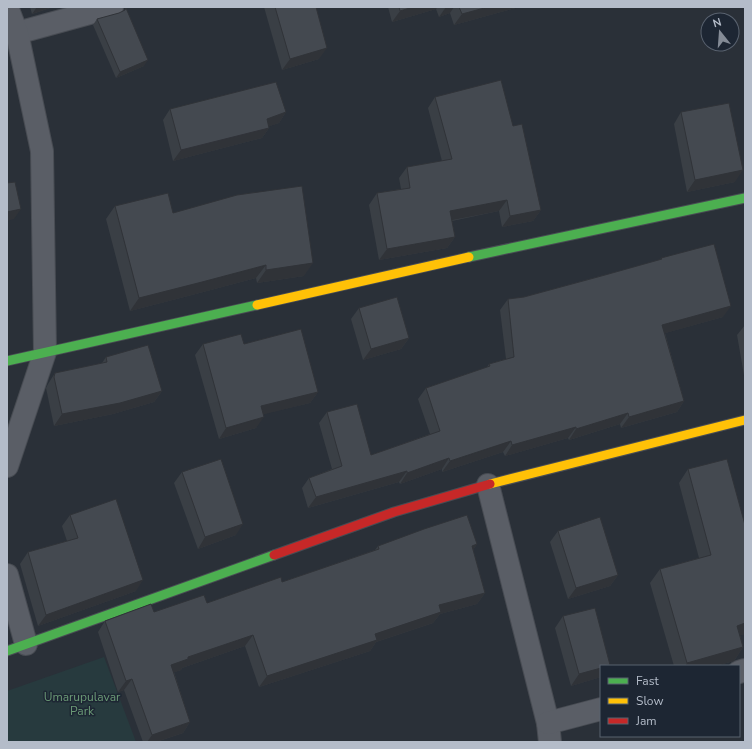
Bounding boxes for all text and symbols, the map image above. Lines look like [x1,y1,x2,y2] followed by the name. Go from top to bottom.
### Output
[700,12,740,52] north arrow
[711,15,723,31] text: N
[600,665,740,737] legend
[636,673,659,689] text: Fast
[44,689,121,719] park label: Umarupulavar Park
[636,693,664,709] text: Slow
[635,713,657,729] text: Jam

